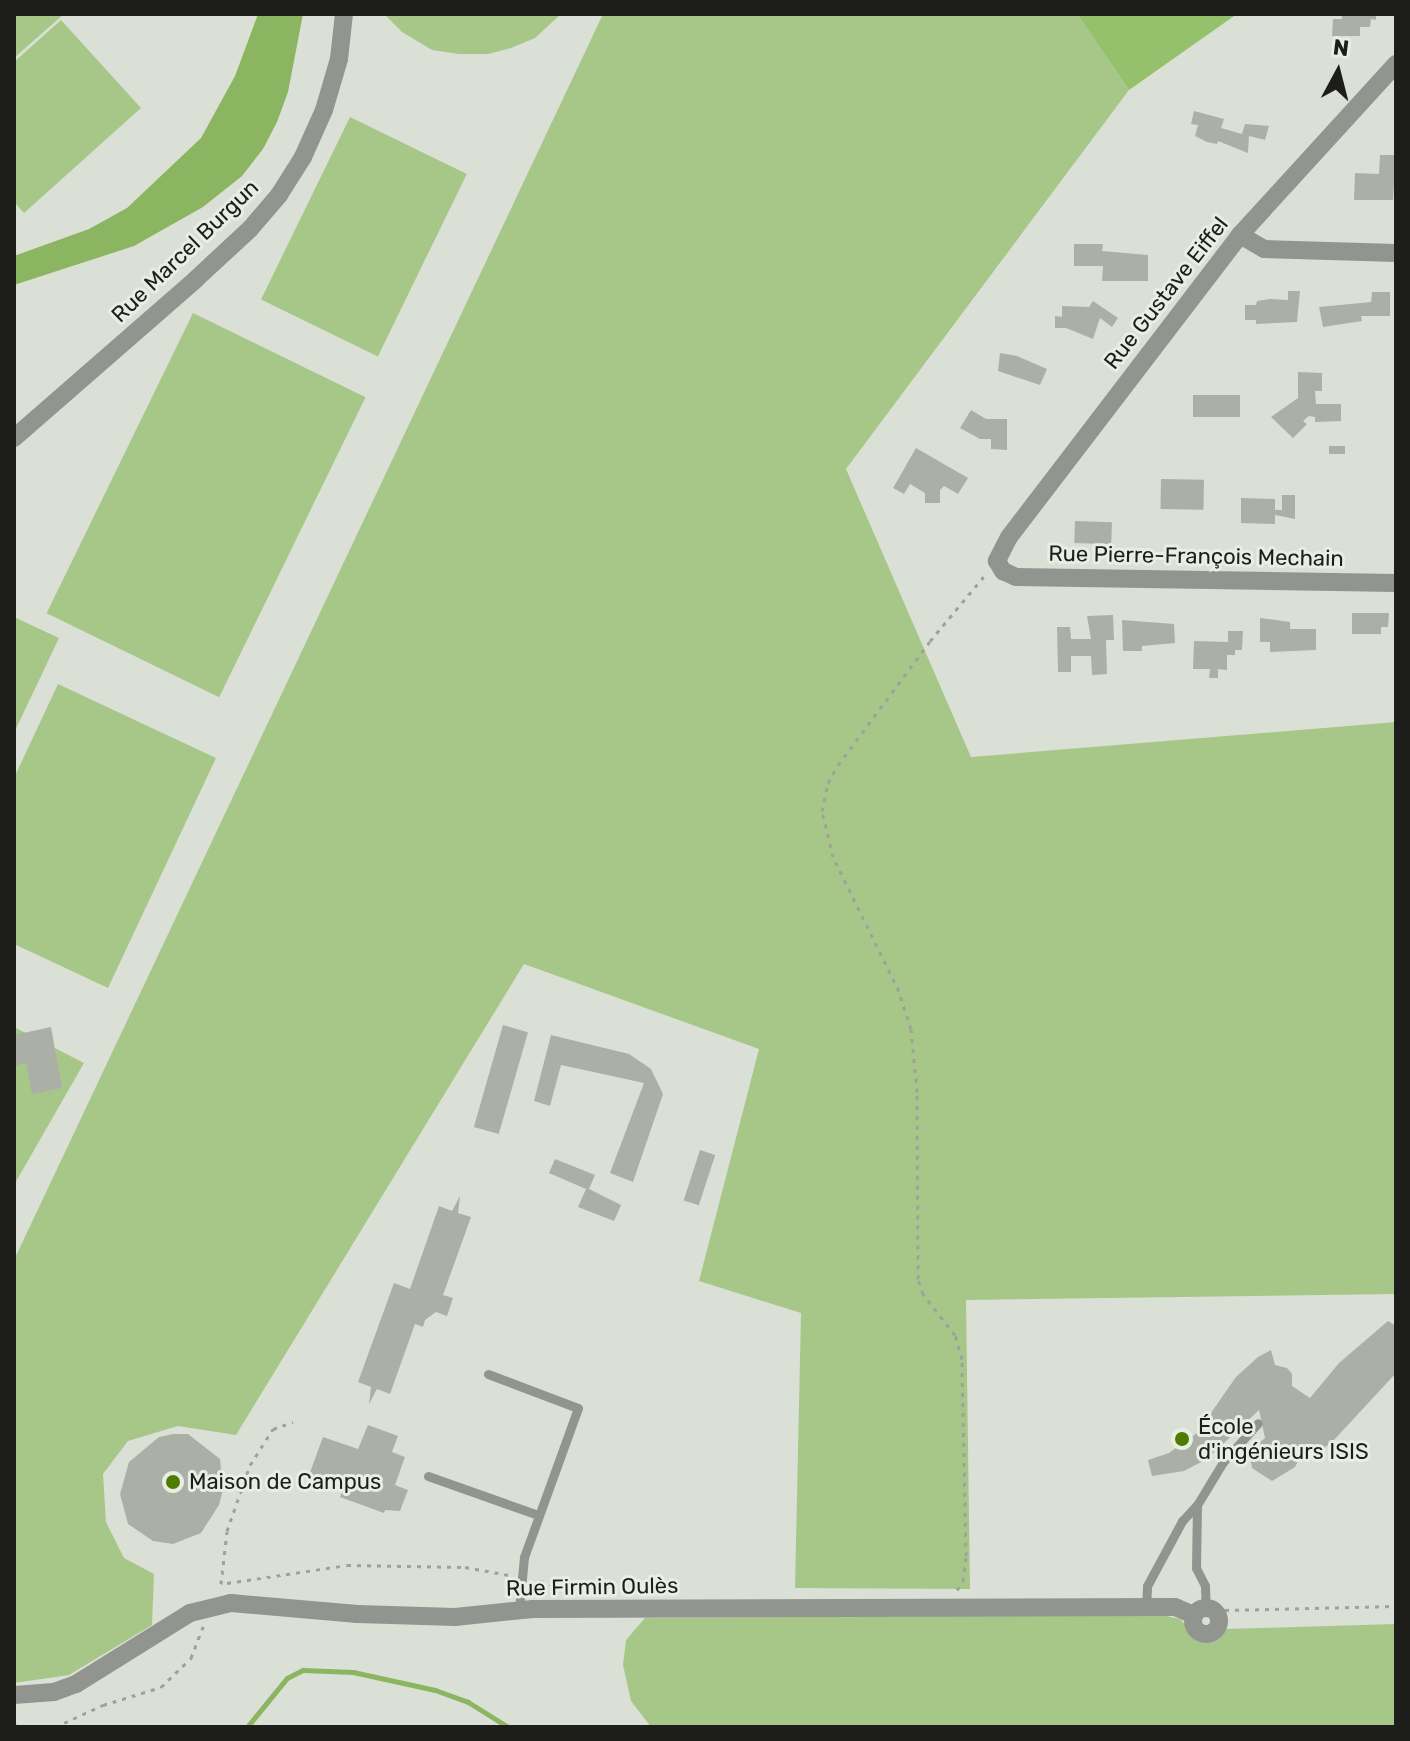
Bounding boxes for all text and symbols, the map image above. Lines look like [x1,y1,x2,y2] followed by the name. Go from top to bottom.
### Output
[1298,32,1378,112] north arrow
[1331,33,1350,62] text: N
[106,174,264,328] street label: Rue Marcel Burgun
[1098,212,1234,374] street label: Rue Gustave Eiffel
[1048,540,1344,572] street label: Rue Pierre-François Mechain
[1198,1413,1369,1464] place label: École d'ingénieurs ISIS
[1173,1430,1191,1448] marker: École d'ingénieurs ISIS
[189,1469,381,1495] place label: Maison de Campus
[164,1473,182,1491] marker: Maison de Campus
[506,1572,678,1602] street label: Rue Firmin Oulès

